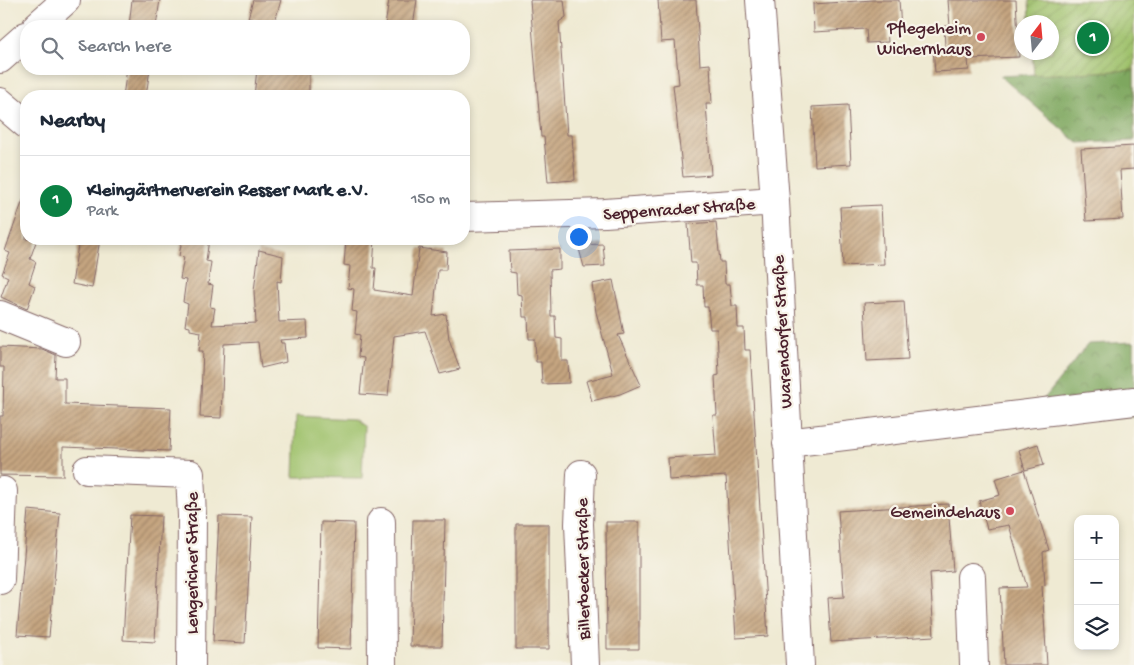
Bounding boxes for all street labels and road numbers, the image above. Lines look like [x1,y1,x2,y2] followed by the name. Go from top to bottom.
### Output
[602,195,757,226] street label: Seppenrader Straße
[769,254,798,409] street label: Warendorfer Straße
[183,491,204,634] street label: Lengericher Straße
[573,497,596,641] street label: Billerbecker Straße

